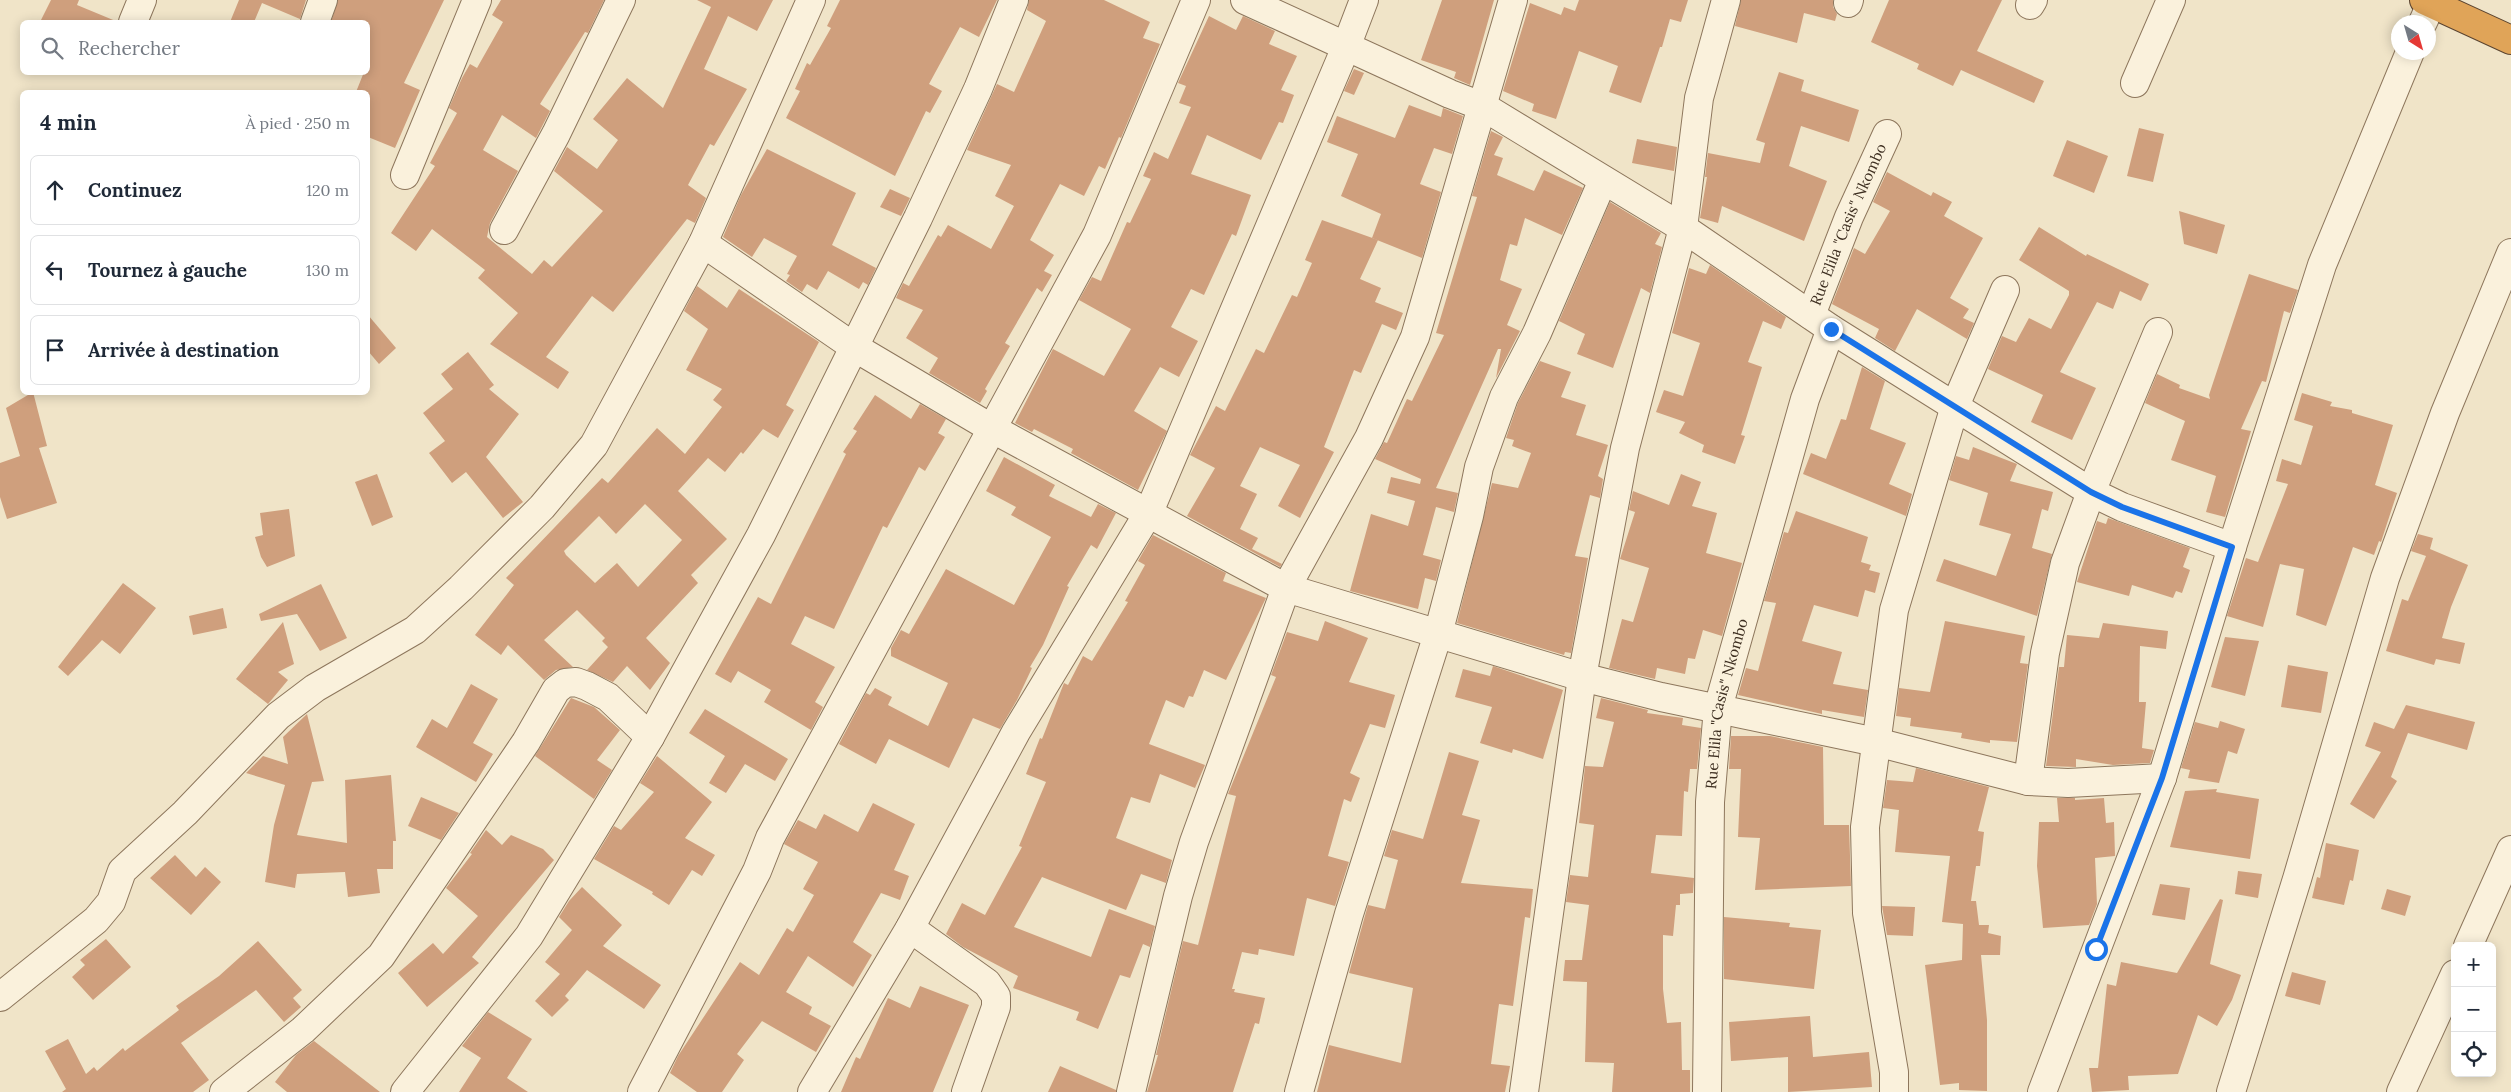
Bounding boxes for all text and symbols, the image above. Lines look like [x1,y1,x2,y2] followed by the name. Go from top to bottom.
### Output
[2391,15,2436,60] north arrow
[20,20,370,75] search box
[38,34,66,62] icon: search
[78,36,180,60] text: Rechercher
[40,109,97,136] text: 4 min
[245,113,350,133] text: À pied · 250 m
[1806,140,1890,308] street label: Rue Elila "Casis" Nkombo
[41,176,69,204] icon: ahead
[88,178,182,202] text: Continuez
[306,180,349,200] text: 120 m
[41,256,69,284] icon: left
[88,258,247,282] text: Tournez à gauche
[306,260,349,280] text: 130 m
[1820,318,1843,341] route end
[41,336,69,364] icon: arrive
[88,338,279,362] text: Arrivée à destination
[1701,616,1752,790] street label: Rue Elila "Casis" Nkombo
[2085,938,2108,961] route start
[2451,942,2496,1077] map controls
[2451,942,2496,987] button: +
[2451,987,2496,1032] button: −
[2451,1032,2496,1077] button: locate

